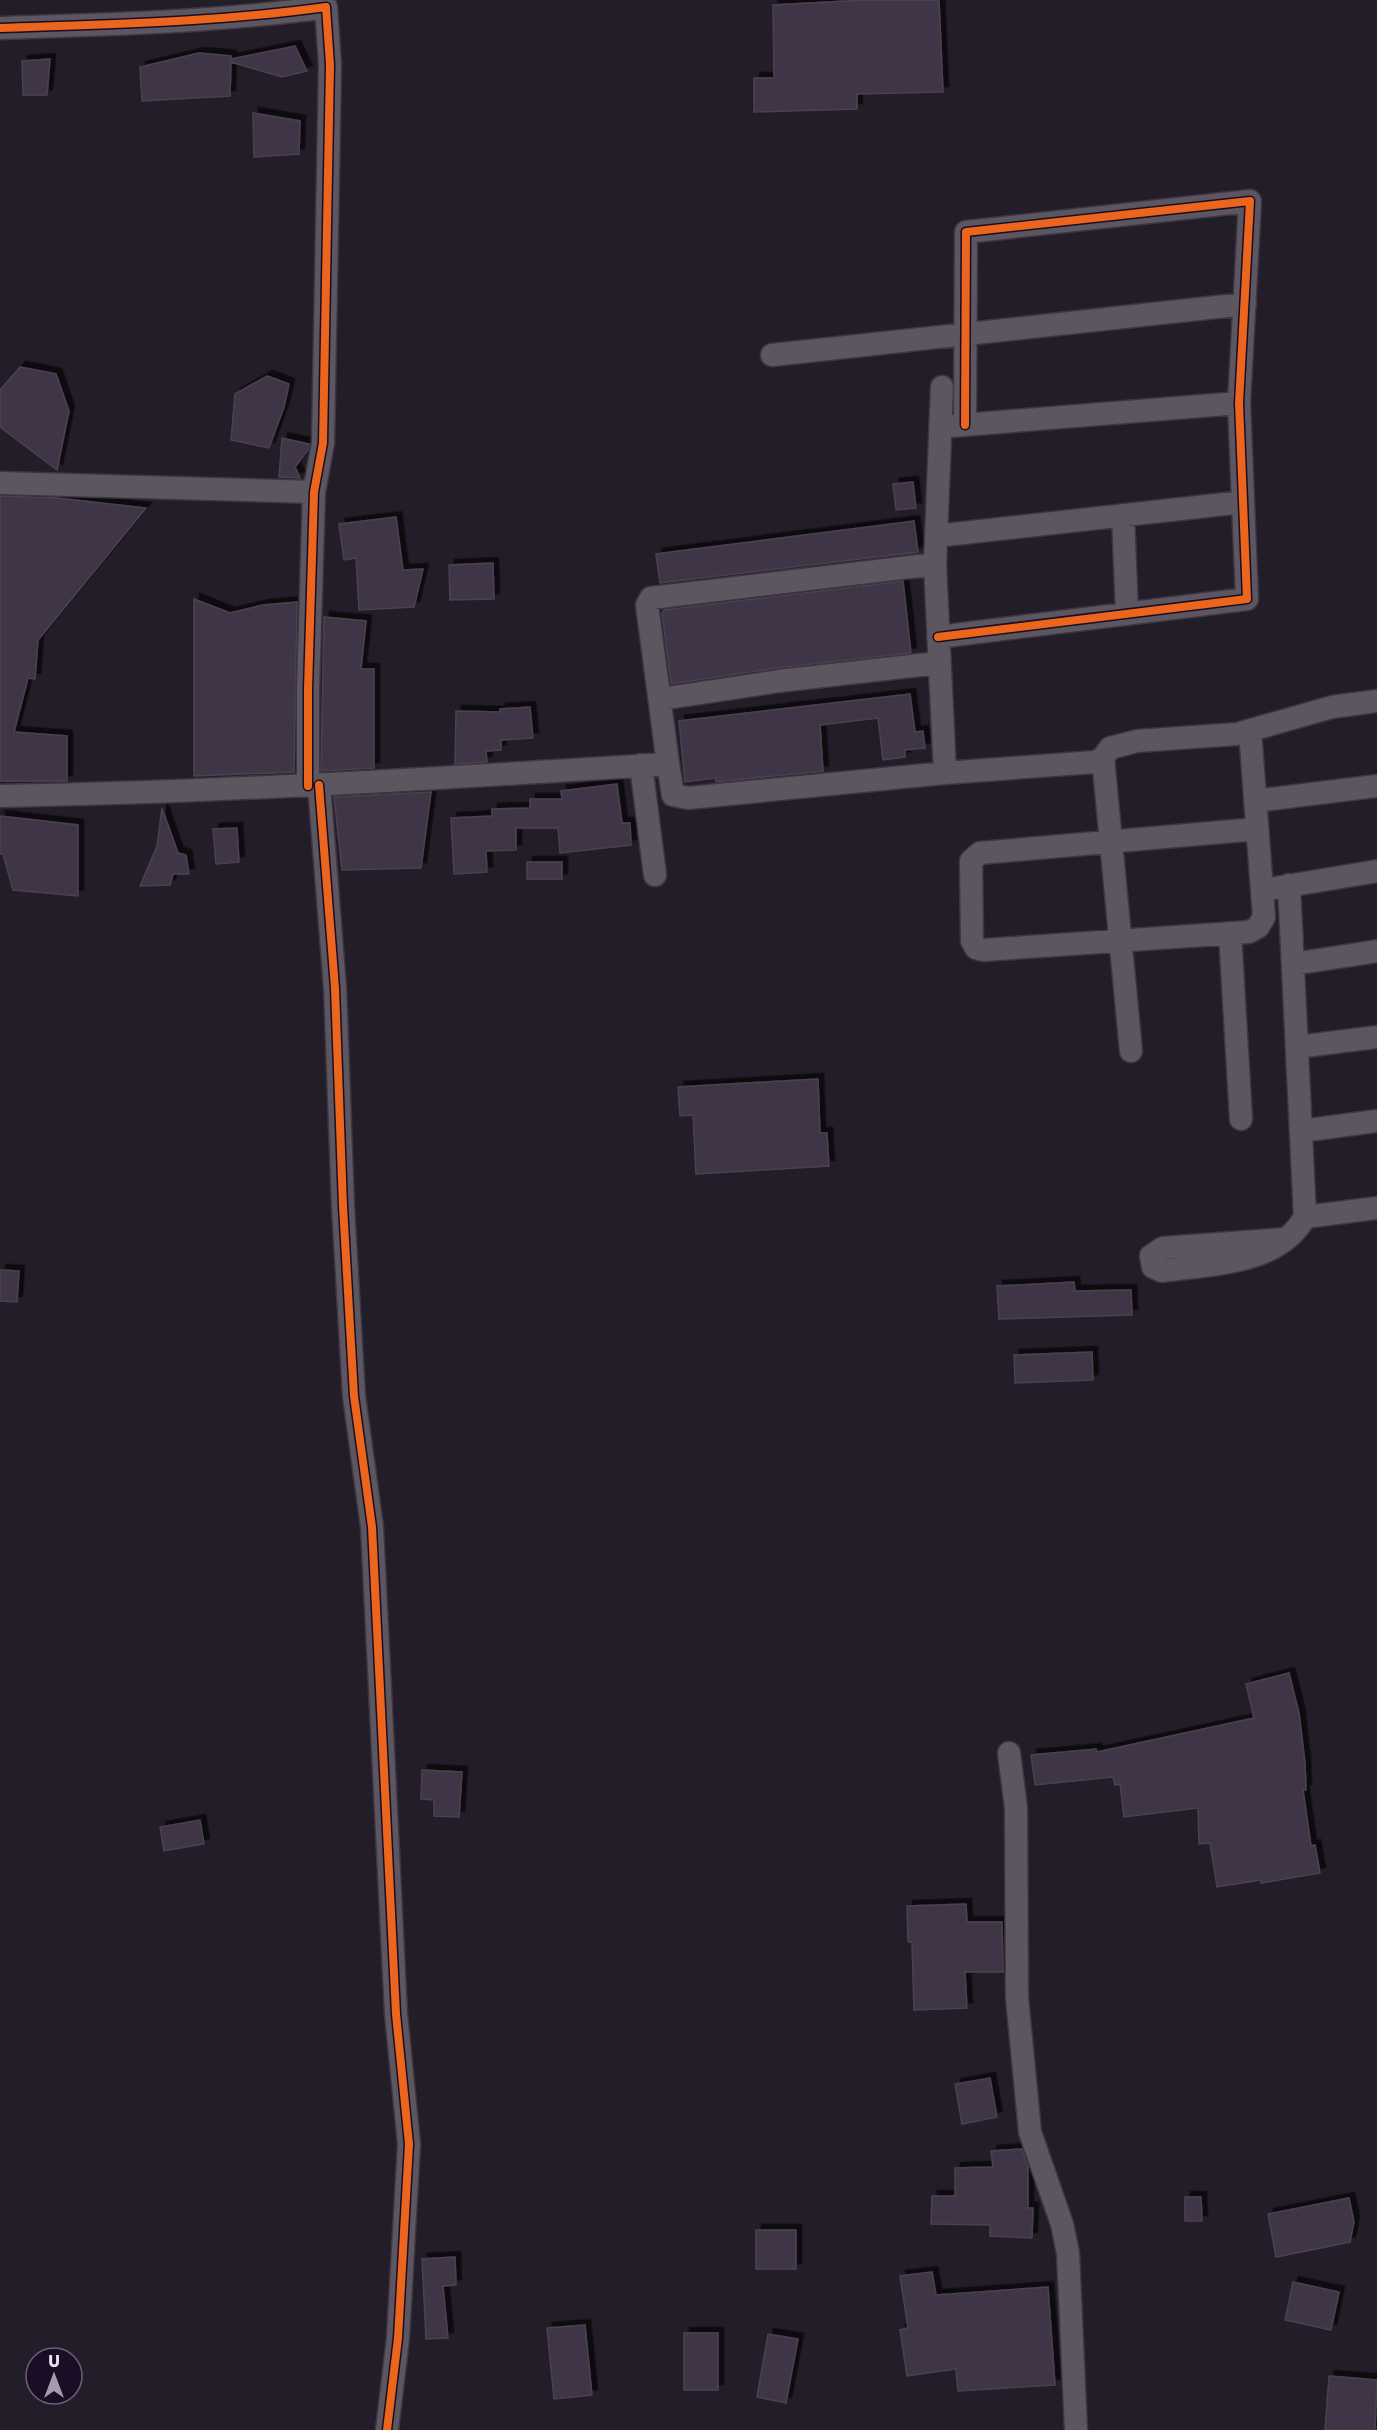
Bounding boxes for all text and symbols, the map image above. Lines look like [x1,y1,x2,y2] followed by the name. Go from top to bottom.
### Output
[24,2346,84,2406] north arrow
[48,2351,60,2371] text: U

